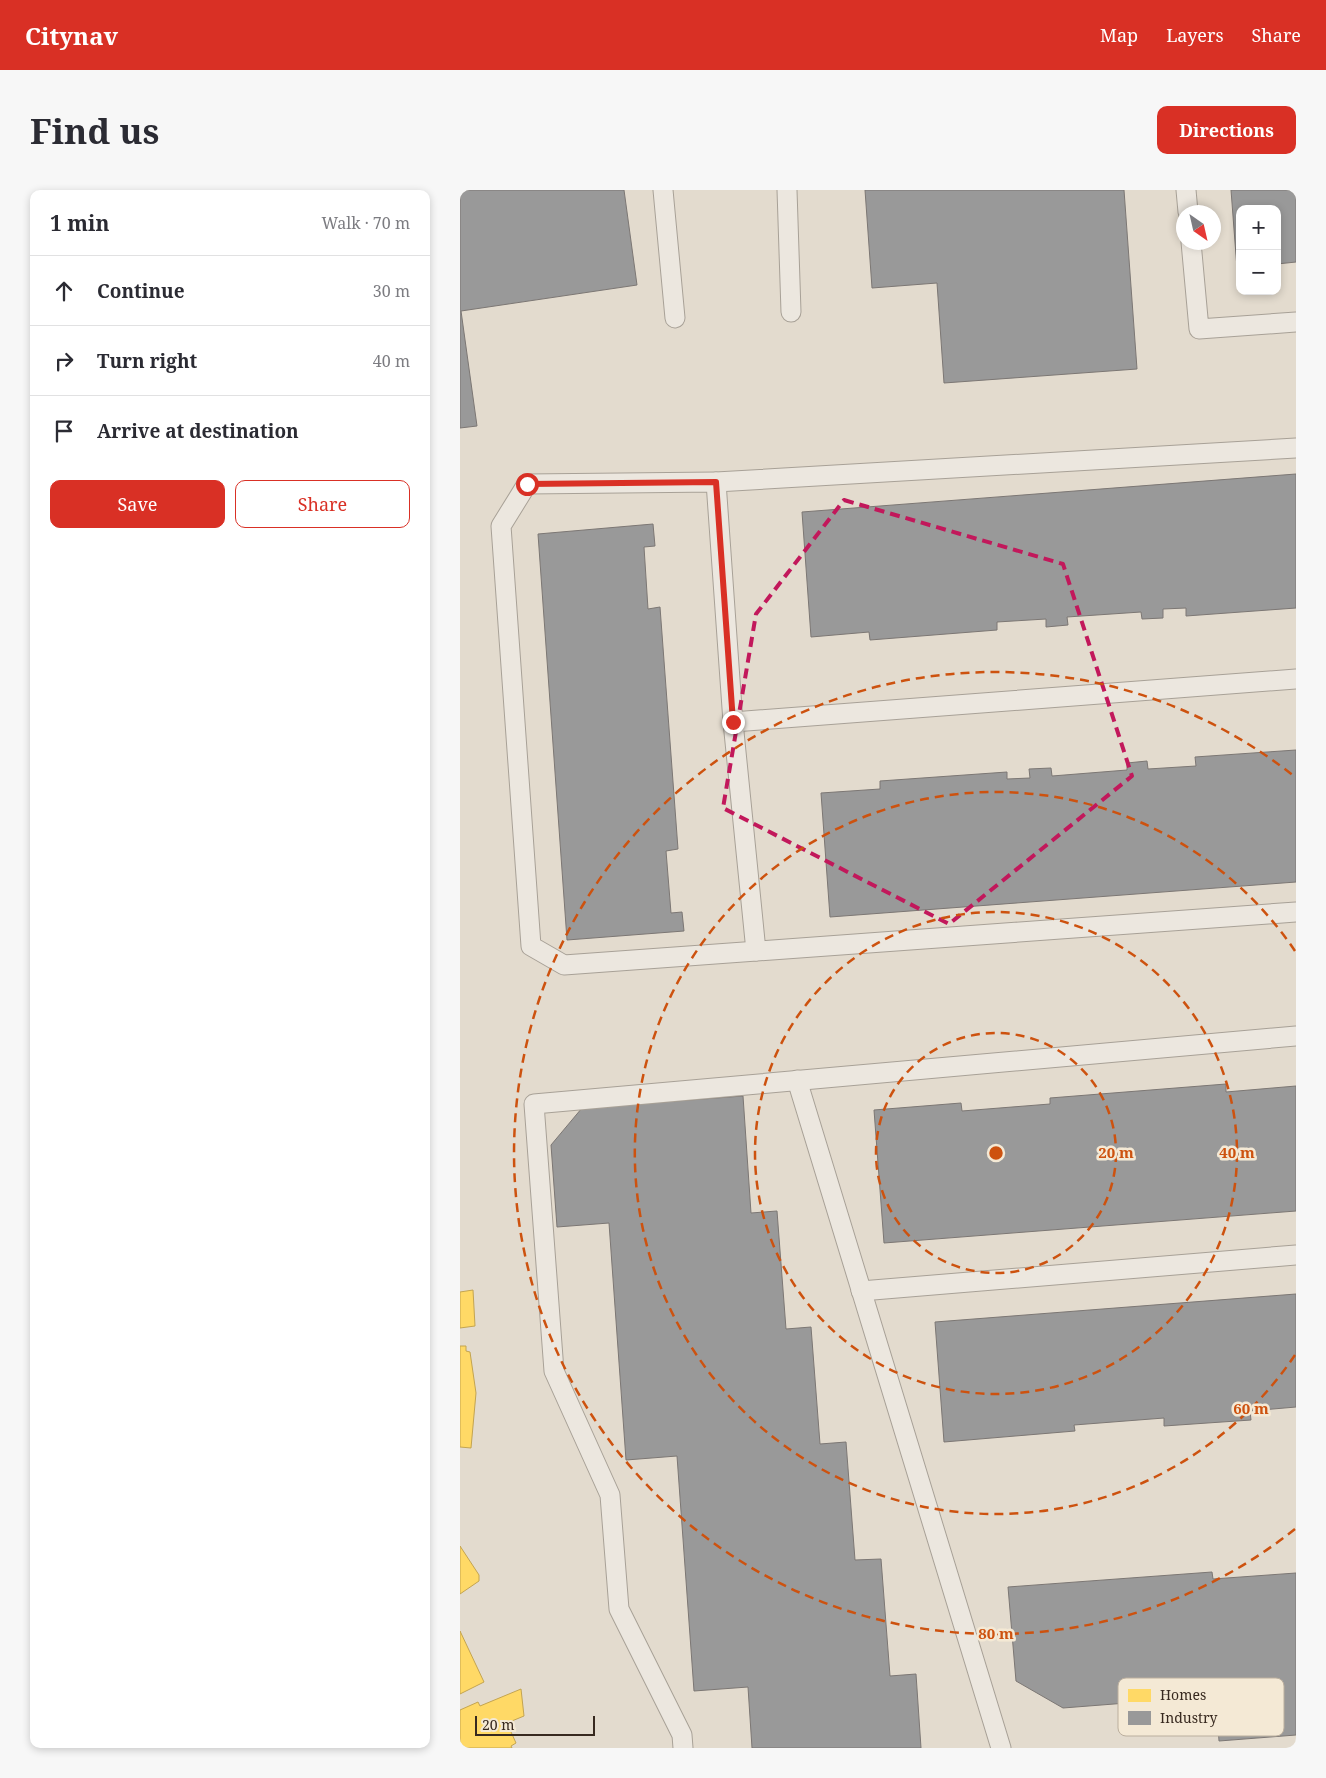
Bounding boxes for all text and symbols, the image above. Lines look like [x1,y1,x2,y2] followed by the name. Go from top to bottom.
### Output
[25,19,118,52] text: Citynav
[1100,23,1138,47] text: Map
[1166,23,1224,47] text: Layers
[1252,23,1301,47] text: Share
[1157,106,1296,154] button: Directions
[30,107,159,154] text: Find us
[1176,205,1221,250] north arrow
[1236,205,1281,295] map controls
[1236,205,1281,250] button: +
[50,209,109,237] text: 1 min
[322,212,410,234] text: Walk · 70 m
[1236,250,1281,295] button: −
[50,277,78,305] icon: ahead
[97,278,185,304] text: Continue
[373,280,410,302] text: 30 m
[50,347,78,375] icon: right
[97,348,197,374] text: Turn right
[373,350,410,372] text: 40 m
[50,417,78,445] icon: arrive
[97,418,299,444] text: Arrive at destination
[516,473,539,496] route start
[50,480,225,528] button: Save
[235,480,410,528] button: Share
[722,711,745,734] route end
[1098,1142,1134,1162] text: 20 m
[1219,1142,1255,1162] text: 40 m
[987,1144,1005,1162] centre of rings
[1233,1398,1269,1418] text: 60 m
[978,1623,1014,1643] text: 80 m
[1118,1678,1284,1736] legend
[1160,1685,1206,1704] text: Homes
[1160,1708,1217,1727] text: Industry
[475,1713,595,1736] scale bar
[482,1715,515,1734] text: 20 m

